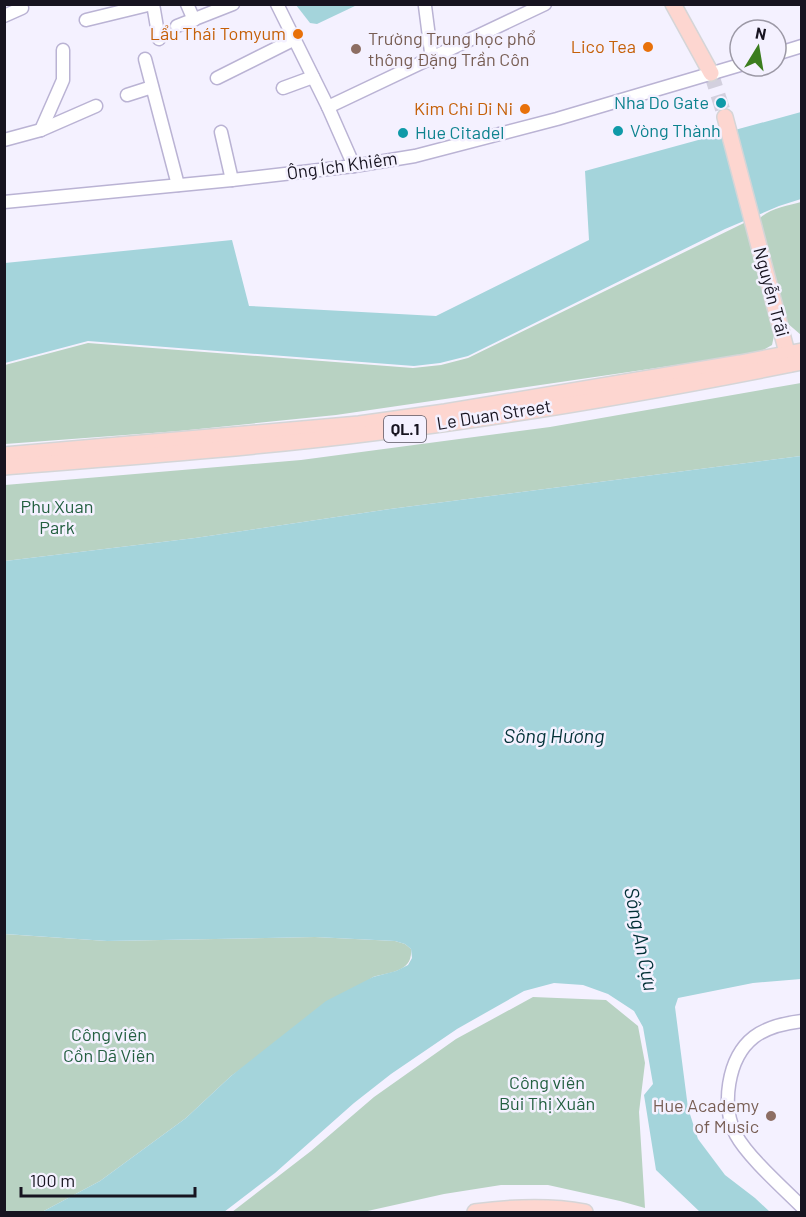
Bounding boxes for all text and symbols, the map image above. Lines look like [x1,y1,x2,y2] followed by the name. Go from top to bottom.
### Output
[728,18,788,78] north arrow
[150,22,286,44] place label: Lẩu Thái Tomyum
[754,22,768,43] text: N
[291,27,305,41] marker: Lẩu Thái Tomyum
[368,27,536,70] place label: Trường Trung học phổ thông Đặng Trần Côn
[571,35,636,57] place label: Lico Tea
[641,40,655,54] marker: Lico Tea
[349,42,363,56] marker: Trường Trung học phổ thông Đặng Trần Côn
[614,91,709,113] place label: Nha Do Gate
[714,96,728,110] marker: Nha Do Gate
[414,97,513,119] place label: Kim Chi Di Ni
[518,102,532,116] marker: Kim Chi Di Ni
[630,119,721,141] place label: Vòng Thành
[415,121,504,143] place label: Hue Citadel
[611,124,625,138] marker: Vòng Thành
[396,126,410,140] marker: Hue Citadel
[285,146,398,184] street label: Ông Ích Khiêm
[749,244,794,339] street label: Nguyễn Trãi
[435,394,553,434] street label: Le Duan Street
[384,416,426,442] road number: QL.1
[21,495,93,538] park label: Phu Xuan Park
[504,723,604,747] water label: Sông Hương
[620,885,664,993] water label: Sông An Cựu
[63,1023,155,1066] park label: Công viên Cồn Dã Viên
[499,1071,595,1114] park label: Công viên Bùi Thị Xuân
[653,1094,759,1137] place label: Hue Academy of Music
[764,1109,778,1123] marker: Hue Academy of Music
[21,1160,195,1198] scale bar
[30,1169,75,1191] text: 100 m

